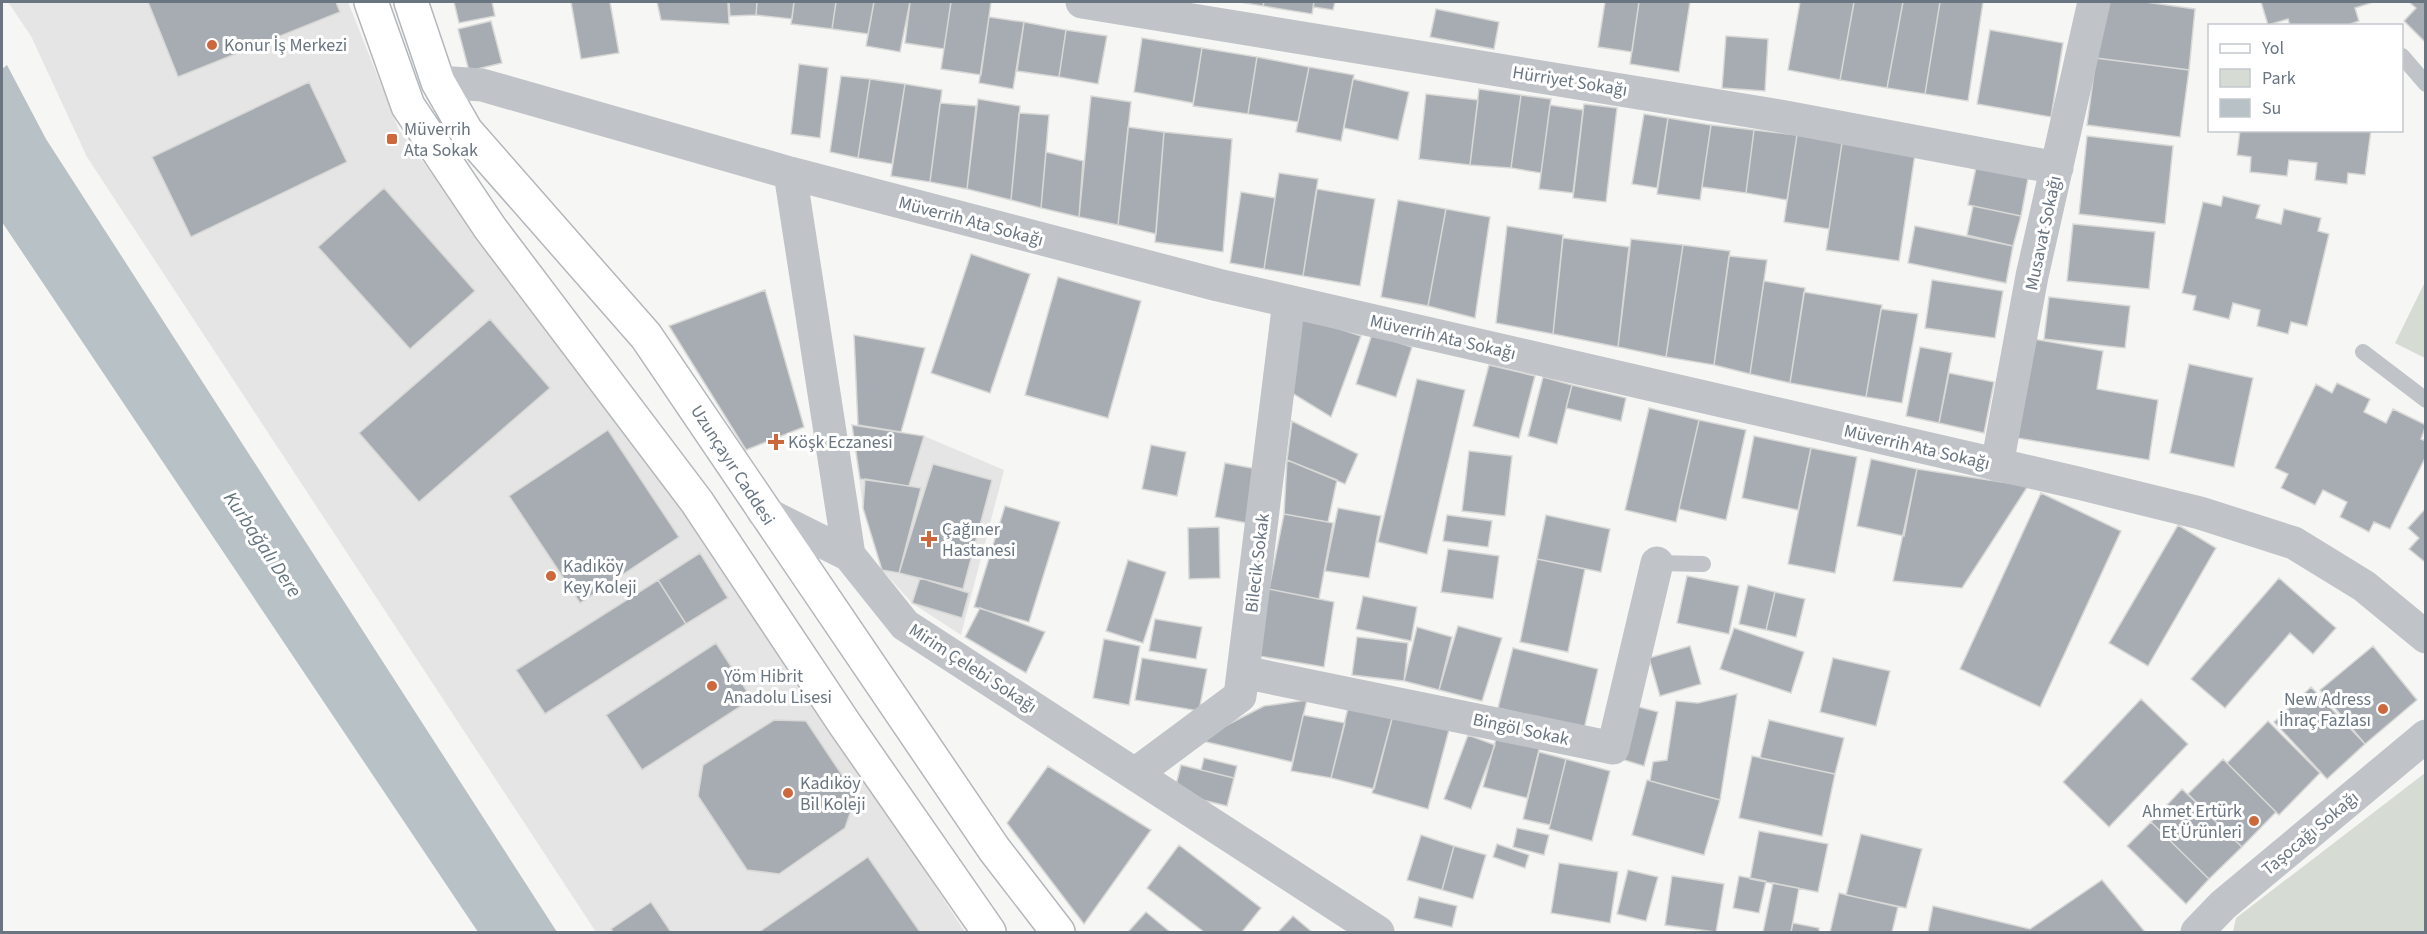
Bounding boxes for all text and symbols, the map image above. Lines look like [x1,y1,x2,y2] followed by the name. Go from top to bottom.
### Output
[2208,24,2403,132] legend
[224,33,347,58] place label: Konur İş Merkezi
[2261,36,2284,61] text: Yol
[205,38,219,52] marker: Konur İş Merkezi
[1511,60,1629,103] street label: Hürriyet Sokağı
[2262,66,2296,91] text: Park
[2262,96,2281,121] text: Su
[404,117,478,163] place label: Müverrih Ata Sokak
[385,132,399,146] marker: Müverrih Ata Sokak
[2019,173,2068,293] street label: Musavat Sokağı
[896,190,1046,253] street label: Müverrih Ata Sokağı
[1367,309,1518,366] street label: Müverrih Ata Sokağı
[684,400,781,530] street label: Uzunçayır Caddesi
[1841,419,1992,476] street label: Müverrih Ata Sokağı
[788,430,893,455] place label: Köşk Eczanesi
[769,435,783,449] marker: Köşk Eczanesi
[216,486,308,603] water label: Kurbağalı Dere
[1239,512,1276,614] street label: Bilecik Sokak
[942,517,1016,563] place label: Çağıner Hastanesi
[920,530,938,548] marker: Çağıner Hastanesi
[563,554,637,600] place label: Kadıköy Key Koleji
[544,569,558,583] marker: Kadıköy Key Koleji
[904,618,1042,719] street label: Mirim Çelebi Sokağı
[723,664,832,710] place label: Yöm Hibrit Anadolu Lisesi
[705,679,719,693] marker: Yöm Hibrit Anadolu Lisesi
[2279,687,2371,733] place label: New Adress İhraç Fazlası
[2376,702,2390,716] marker: New Adress İhraç Fazlası
[1471,707,1571,752] street label: Bingöl Sokak
[800,771,866,817] place label: Kadıköy Bil Koleji
[2256,785,2364,881] street label: Taşocağı Sokağı
[781,786,795,800] marker: Kadıköy Bil Koleji
[2142,799,2242,845] place label: Ahmet Ertürk Et Ürünleri
[2247,814,2261,828] marker: Ahmet Ertürk Et Ürünleri

